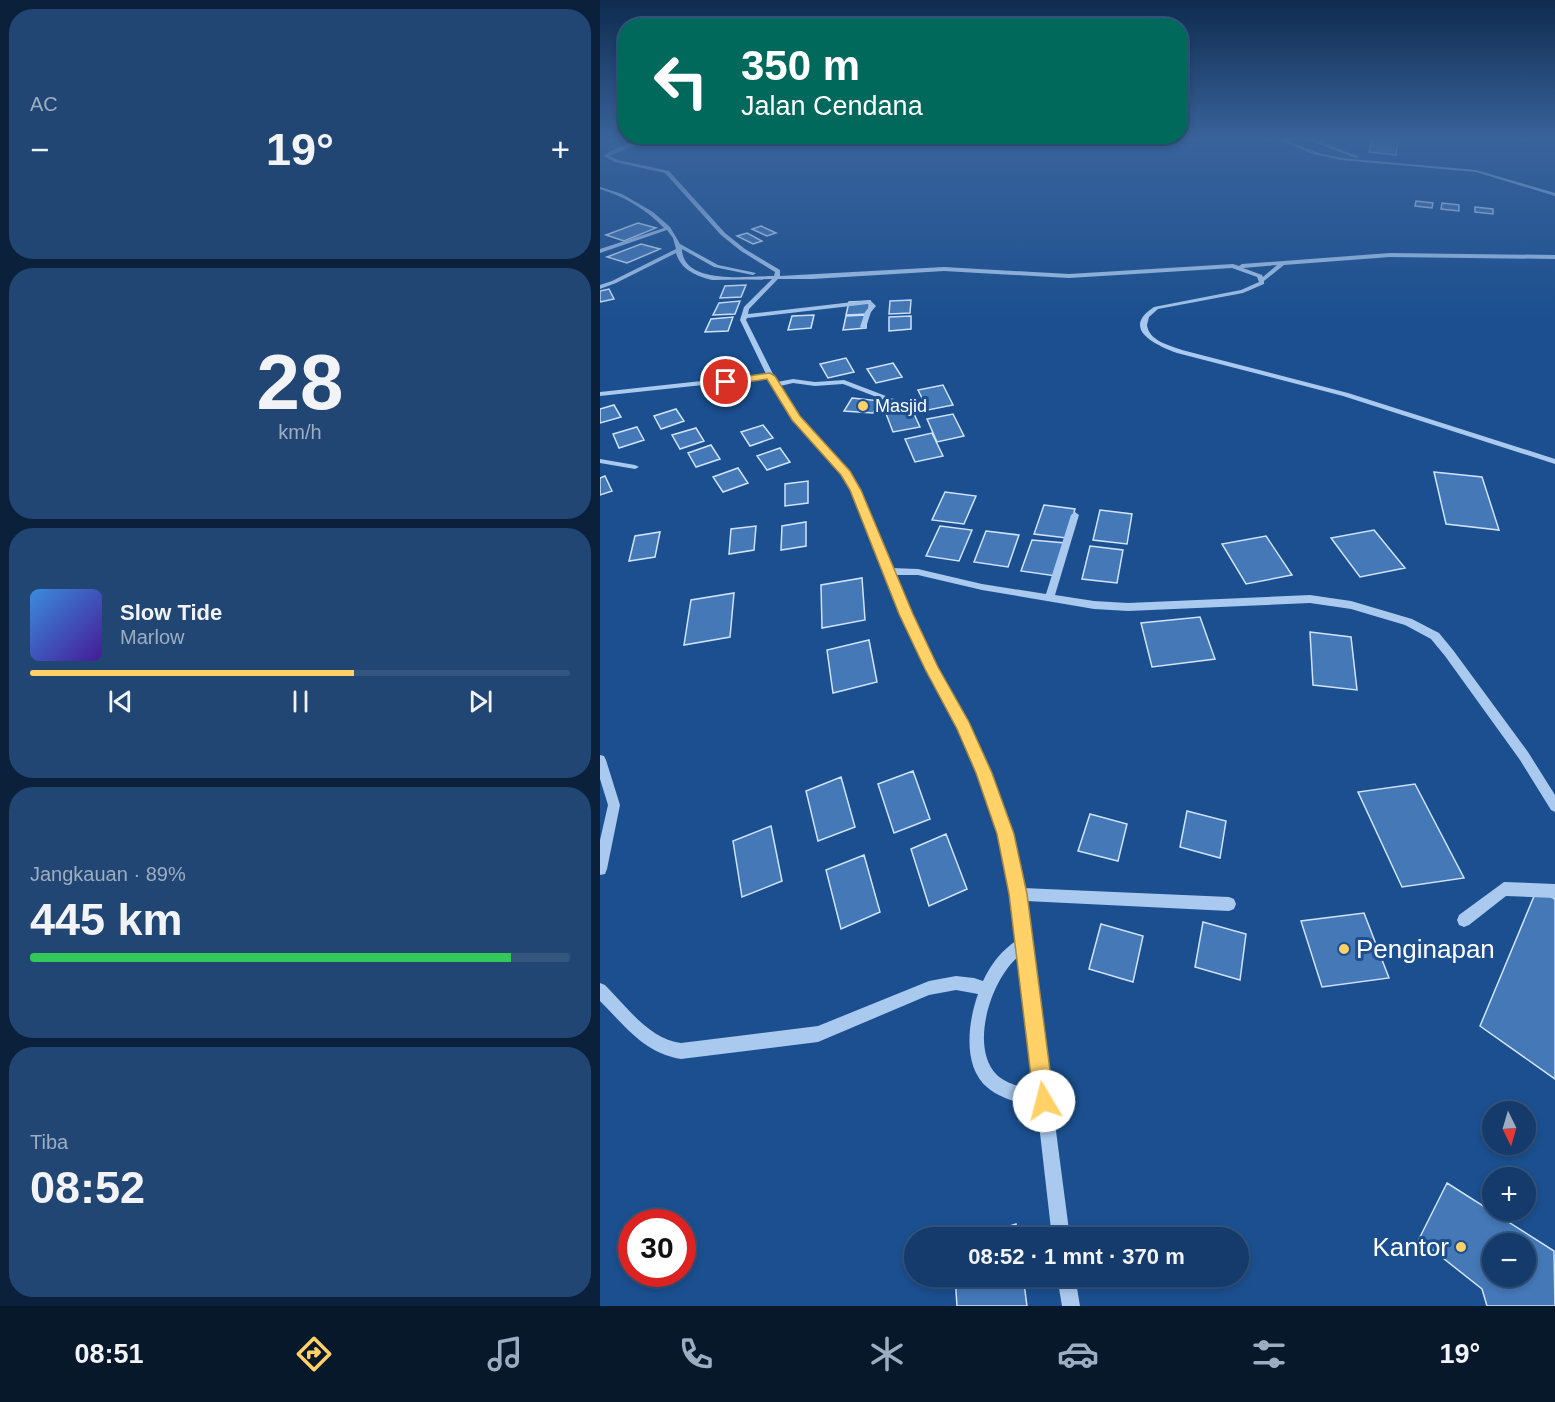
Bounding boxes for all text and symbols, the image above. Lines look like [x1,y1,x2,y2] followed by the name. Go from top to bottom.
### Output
[642,42,720,120] icon: left
[741,42,860,89] text: 350 m
[741,91,923,121] text: Jalan Cendana
[30,93,58,115] text: AC
[266,124,334,175] text: 19°
[30,131,49,168] text: −
[551,131,570,168] text: +
[257,338,343,426] text: 28
[700,356,751,407] pin
[709,365,742,398] icon: arrive
[875,396,927,416] place label: Masjid
[856,399,870,413] marker: Masjid
[278,421,322,443] text: km/h
[120,600,222,625] text: Slow Tide
[120,626,184,648] text: Marlow
[104,685,137,718] icon: previous
[284,685,317,718] icon: pause
[464,685,497,718] icon: next
[30,863,186,885] text: Jangkauan · 89%
[30,894,183,945] text: 445 km
[1356,934,1495,964] place label: Penginapan
[1337,942,1351,956] marker: Penginapan
[1012,1069,1076,1133] position arrow
[1482,1101,1536,1155] north arrow
[1482,1101,1536,1287] map controls
[30,1131,68,1153] text: Tiba
[30,1162,145,1213] text: 08:52
[1482,1167,1536,1221] button: +
[618,1209,696,1287] speed limit sign: 30
[1372,1232,1449,1262] place label: Kantor
[1482,1233,1536,1287] button: −
[1454,1240,1468,1254] marker: Kantor
[968,1244,1185,1269] text: 08:52 · 1 mnt · 370 m
[293,1333,335,1375] icon: directions
[484,1333,526,1375] icon: music
[675,1333,717,1375] icon: phone
[866,1333,908,1375] icon: climate
[1057,1333,1099,1375] icon: car
[1248,1333,1290,1375] icon: filters
[75,1339,144,1369] text: 08:51
[1440,1339,1480,1369] text: 19°

